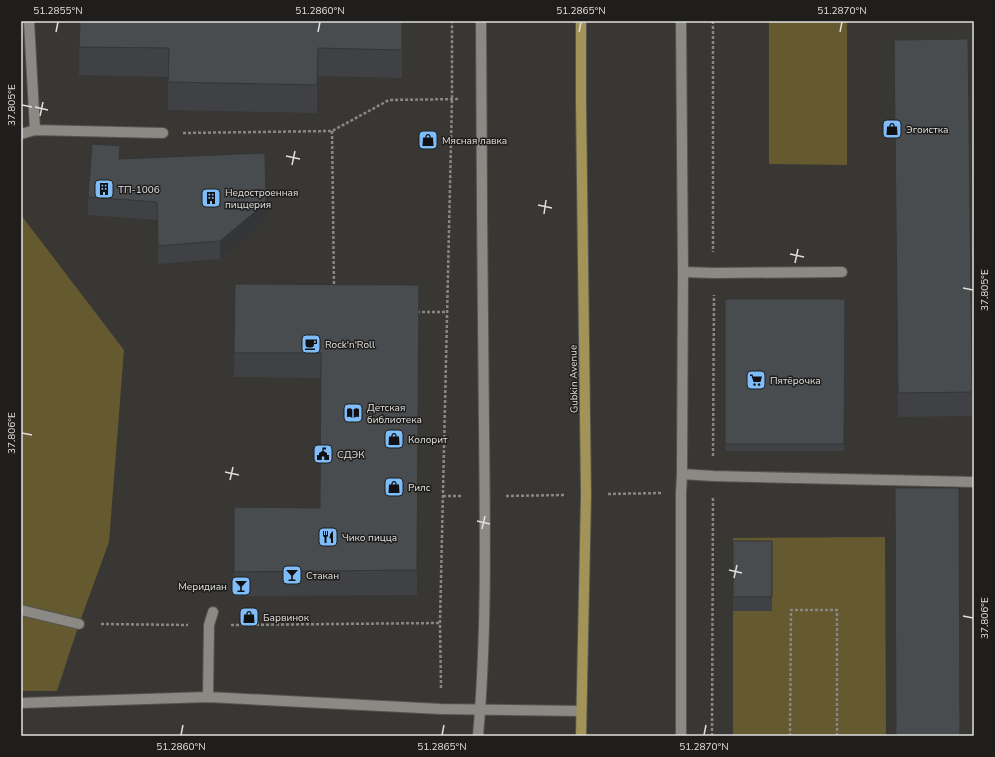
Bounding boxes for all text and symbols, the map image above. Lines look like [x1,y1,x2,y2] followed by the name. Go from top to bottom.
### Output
[33,4,83,18] text: 51.2855°N
[295,4,345,18] text: 51.2860°N
[556,4,606,18] text: 51.2865°N
[817,4,867,18] text: 51.2870°N
[5,84,19,126] text: 37.805°E
[881,118,903,140] shop icon: Эгоистка
[906,123,948,137] place label: Эгоистка
[417,129,439,151] shop icon: Мясная лавка
[442,134,507,148] place label: Мясная лавка
[93,178,115,200] building icon: ТП-1006
[118,183,160,197] place label: ТП-1006
[225,186,298,212] place label: Недостроенная пиццерия
[200,187,222,209] building icon: Недостроенная пиццерия
[978,269,992,311] text: 37.805°E
[300,333,322,355] cafe icon: Rock'n'Roll
[325,338,375,352] place label: Rock'n'Roll
[566,345,582,413] street label: Gubkin Avenue
[745,369,767,391] supermarket icon: Пятёрочка
[770,374,821,388] place label: Пятёрочка
[367,401,422,427] place label: Детская библиотека
[342,402,364,424] library icon: Детская библиотека
[5,412,19,454] text: 37.806°E
[383,428,405,450] shop icon: Колорит
[408,433,448,447] place label: Колорит
[312,443,334,465] public building icon: СДЭК
[337,448,365,462] place label: СДЭК
[383,476,405,498] shop icon: Рилс
[408,481,431,495] place label: Рилс
[317,526,339,548] restaurant icon: Чико пицца
[342,531,397,545] place label: Чико пицца
[281,564,303,586] bar icon: Стакан
[306,569,339,583] place label: Стакан
[230,575,252,597] bar icon: Меридиан
[178,580,227,594] place label: Меридиан
[978,597,992,639] text: 37.806°E
[238,606,260,628] shop icon: Барвинок
[263,611,310,625] place label: Барвинок
[156,740,206,754] text: 51.2860°N
[417,740,467,754] text: 51.2865°N
[679,740,729,754] text: 51.2870°N

